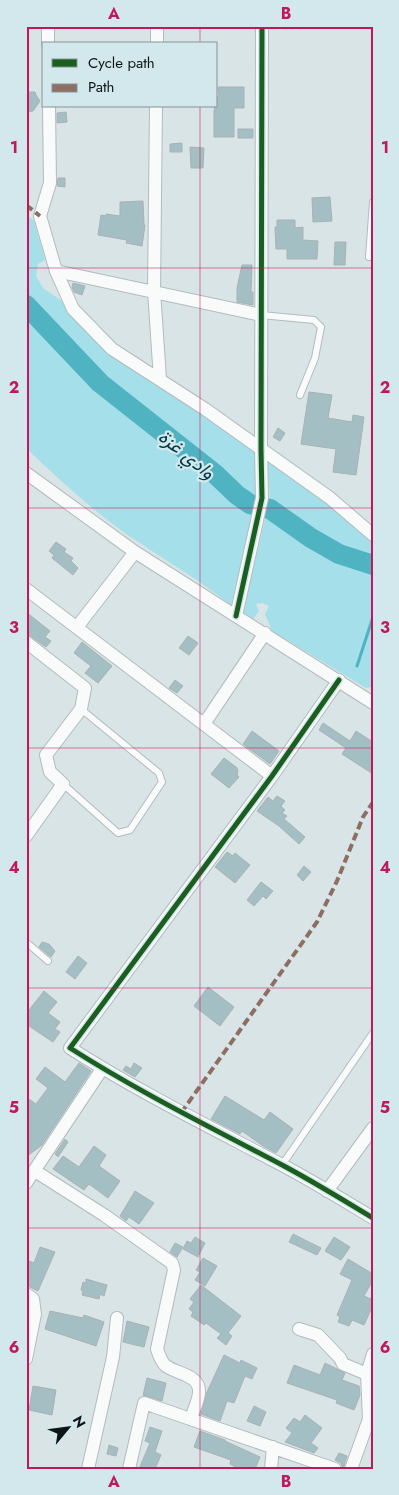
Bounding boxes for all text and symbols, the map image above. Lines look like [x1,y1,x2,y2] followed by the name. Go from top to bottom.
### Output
[107,2,120,25] text: A
[281,2,291,25] text: B
[42,42,218,108] legend
[88,52,155,74] text: Cycle path
[88,76,114,98] text: Path
[10,136,18,159] text: 1
[381,136,389,159] text: 1
[9,376,19,399] text: 2
[380,376,390,399] text: 2
[151,423,221,487] water label: وادي غزة
[9,616,19,639] text: 3
[380,616,390,639] text: 3
[8,856,20,879] text: 4
[379,856,391,879] text: 4
[9,1096,19,1119] text: 5
[380,1096,390,1119] text: 5
[9,1336,19,1359] text: 6
[380,1336,390,1359] text: 6
[42,1402,92,1452] north arrow
[68,1412,91,1431] text: N
[107,1470,120,1493] text: A
[281,1470,291,1493] text: B

